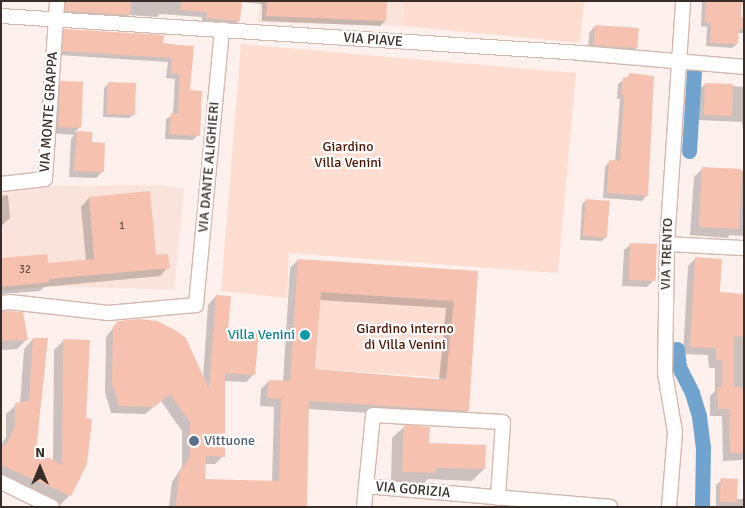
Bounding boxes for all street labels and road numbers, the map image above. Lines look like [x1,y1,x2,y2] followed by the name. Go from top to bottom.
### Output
[343,30,403,50] street label: VIA PIAVE
[36,51,62,173] street label: VIA MONTE GRAPPA
[195,101,223,233] street label: VIA DANTE ALIGHIERI
[657,218,677,290] street label: VIA TRENTO
[375,478,451,502] street label: VIA GORIZIA

